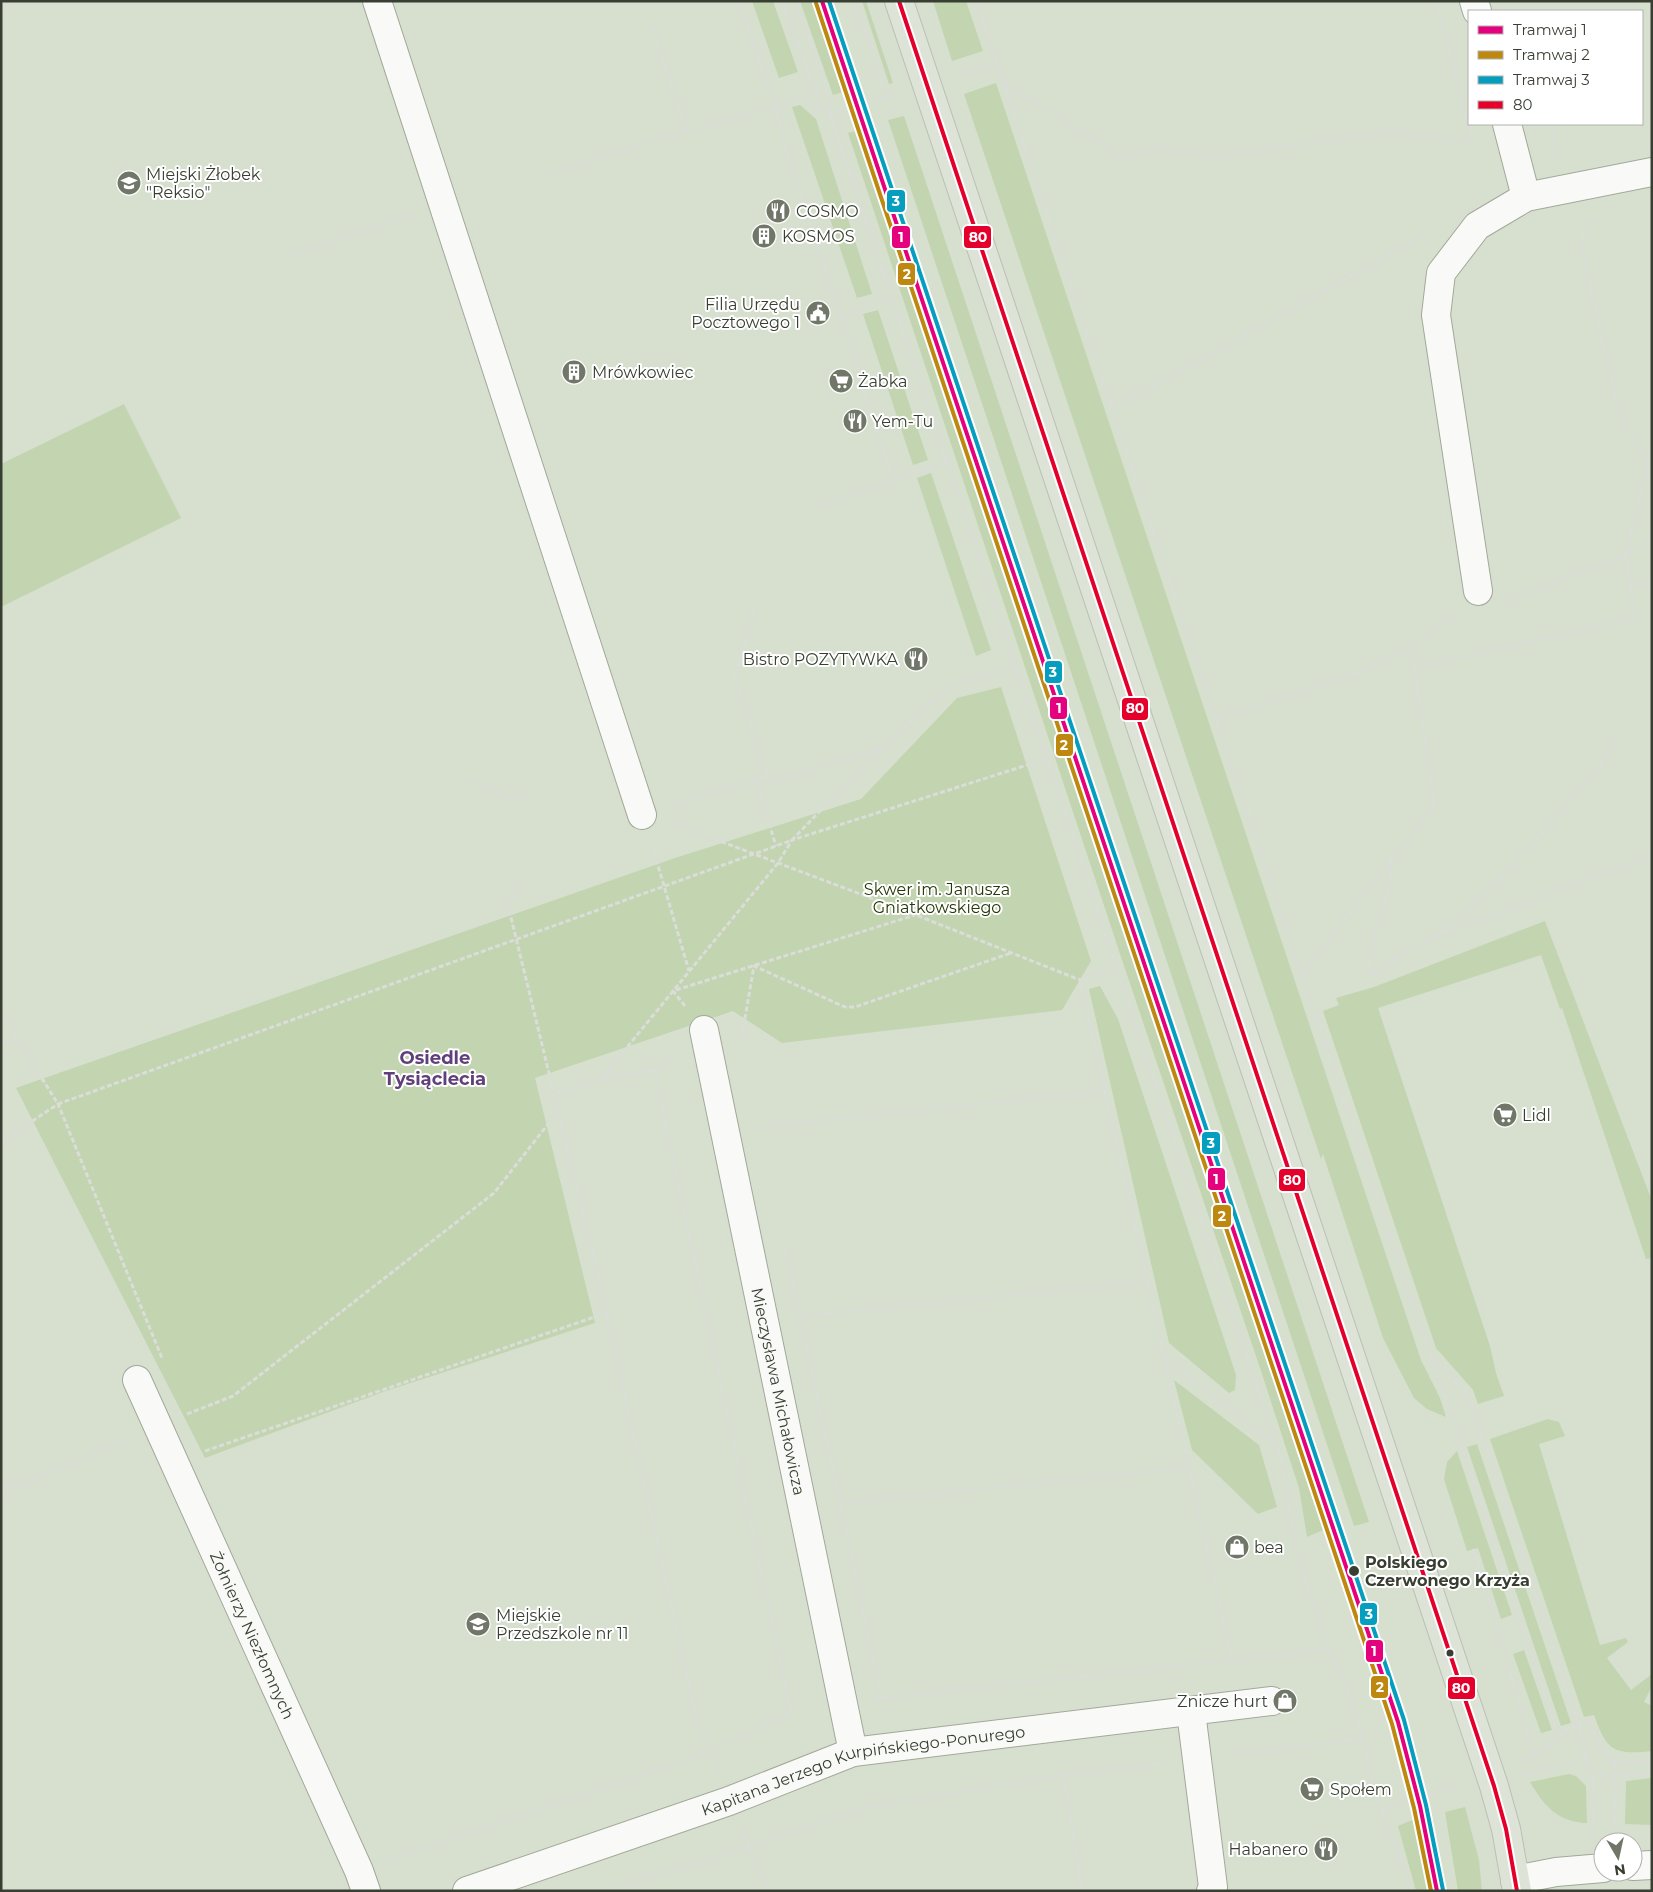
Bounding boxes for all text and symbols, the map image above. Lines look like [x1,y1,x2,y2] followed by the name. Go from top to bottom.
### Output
[1468,10,1643,125] legend
[1513,20,1587,39] text: Tramwaj 1
[1513,45,1590,64] text: Tramwaj 2
[1513,70,1590,89] text: Tramwaj 3
[1513,95,1533,114] text: 80
[146,165,261,202] place label: Miejski Żłobek "Reksio"
[116,170,142,196] school or university icon: Miejski Żłobek "Reksio"
[886,189,906,213] line badge: 3
[891,192,900,210] text: 3
[765,198,791,224] restaurant icon: COSMO
[796,202,859,221] place label: COSMO
[751,223,777,249] building icon: KOSMOS
[891,225,911,249] line badge: 1
[963,225,992,249] line badge: 80
[782,227,855,246] place label: KOSMOS
[898,228,904,246] text: 1
[969,228,987,246] text: 80
[897,262,916,286] line badge: 2
[903,265,911,283] text: 2
[691,295,800,332] place label: Filia Urzędu Pocztowego 1
[805,300,831,326] public building icon: Filia Urzędu Pocztowego 1
[561,359,587,385] building icon: Mrówkowiec
[592,363,693,382] place label: Mrówkowiec
[828,368,854,394] supermarket icon: Żabka
[858,372,908,391] place label: Żabka
[842,408,868,434] restaurant icon: Yem-Tu
[872,412,933,431] place label: Yem-Tu
[903,646,929,672] restaurant icon: Bistro POZYTYWKA
[743,650,899,669] place label: Bistro POZYTYWKA
[1044,660,1063,684] line badge: 3
[1048,663,1057,681] text: 3
[1049,696,1068,720] line badge: 1
[1121,697,1149,721] line badge: 80
[1056,699,1062,717] text: 1
[1126,699,1144,717] text: 80
[1055,733,1074,757] line badge: 2
[1060,736,1068,754] text: 2
[864,880,1010,917] park label: Skwer im. Janusza Gniatkowskiego
[384,1047,486,1090] district label: Osiedle Tysiąclecia
[1492,1102,1518,1128] supermarket icon: Lidl
[1522,1106,1551,1125] place label: Lidl
[1201,1131,1221,1155] line badge: 3
[1206,1134,1215,1152] text: 3
[1207,1167,1226,1191] line badge: 1
[1278,1168,1306,1192] line badge: 80
[1213,1170,1219,1188] text: 1
[1283,1171,1301,1189] text: 80
[1212,1204,1232,1228] line badge: 2
[1218,1207,1226,1225] text: 2
[748,1286,809,1497] street label: Mieczysława Michałowicza
[1224,1534,1250,1560] shop icon: bea
[1254,1538,1284,1557] place label: bea
[206,1548,299,1722] street label: Żołnierzy Niezłomnych
[1365,1553,1530,1590] place label: Polskiego Czerwonego Krzyża
[1347,1564,1361,1578] marker: Polskiego Czerwonego Krzyża
[1359,1602,1378,1626] line badge: 3
[1364,1605,1373,1623] text: 3
[496,1606,628,1643] place label: Miejskie Przedszkole nr 11
[465,1611,491,1637] school or university icon: Miejskie Przedszkole nr 11
[1365,1639,1384,1663] line badge: 1
[1371,1642,1377,1660] text: 1
[1445,1648,1455,1658] unlabelled marker
[1370,1675,1389,1699] line badge: 2
[1447,1676,1476,1700] line badge: 80
[1376,1678,1384,1696] text: 2
[1452,1679,1470,1697] text: 80
[1272,1688,1298,1714] shop icon: Znicze hurt
[1177,1692,1269,1711] place label: Znicze hurt
[699,1722,1026,1819] street label: Kapitana Jerzego Kurpińskiego-Ponurego
[1299,1776,1325,1802] supermarket icon: Społem
[1330,1780,1392,1799] place label: Społem
[1593,1832,1643,1882] north arrow
[1313,1836,1339,1862] restaurant icon: Habanero
[1229,1840,1308,1859] place label: Habanero
[1613,1860,1627,1880] text: N

